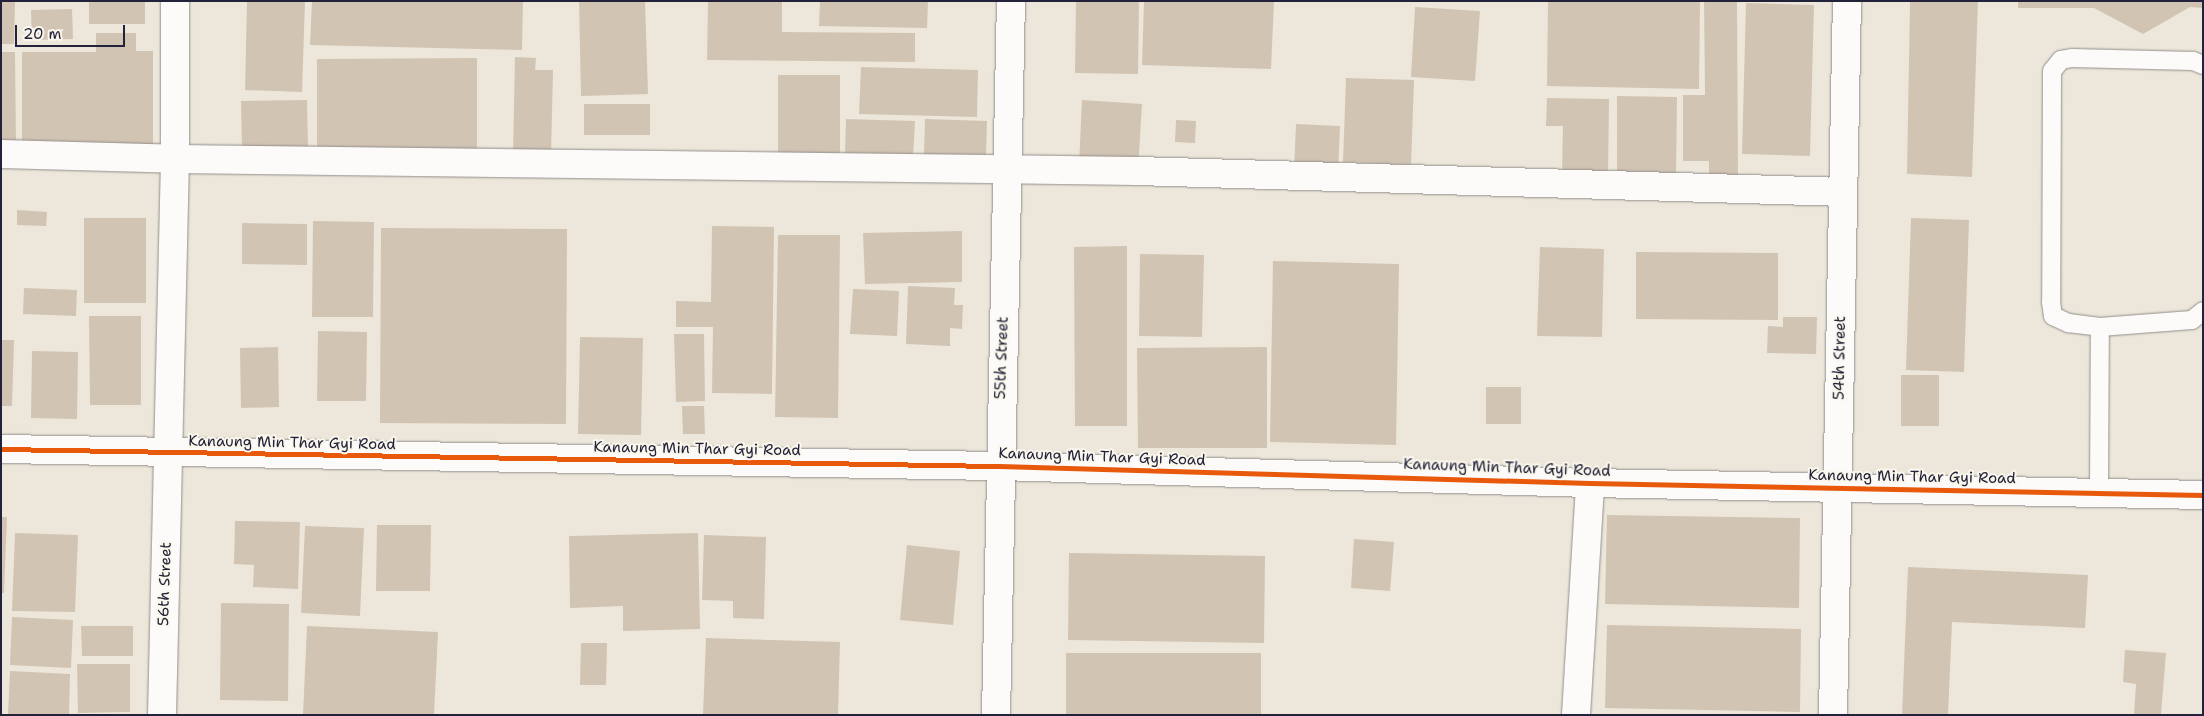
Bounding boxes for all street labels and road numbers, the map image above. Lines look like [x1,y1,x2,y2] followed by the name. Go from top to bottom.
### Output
[992,316,1012,400] street label: 55th Street
[1830,316,1850,400] street label: 54th Street
[188,432,396,454] street label: Kanaung Min Thar Gyi Road
[593,438,801,460] street label: Kanaung Min Thar Gyi Road
[998,444,1206,470] street label: Kanaung Min Thar Gyi Road
[1403,455,1611,481] street label: Kanaung Min Thar Gyi Road
[1808,466,2016,488] street label: Kanaung Min Thar Gyi Road
[155,542,175,626] street label: 56th Street

